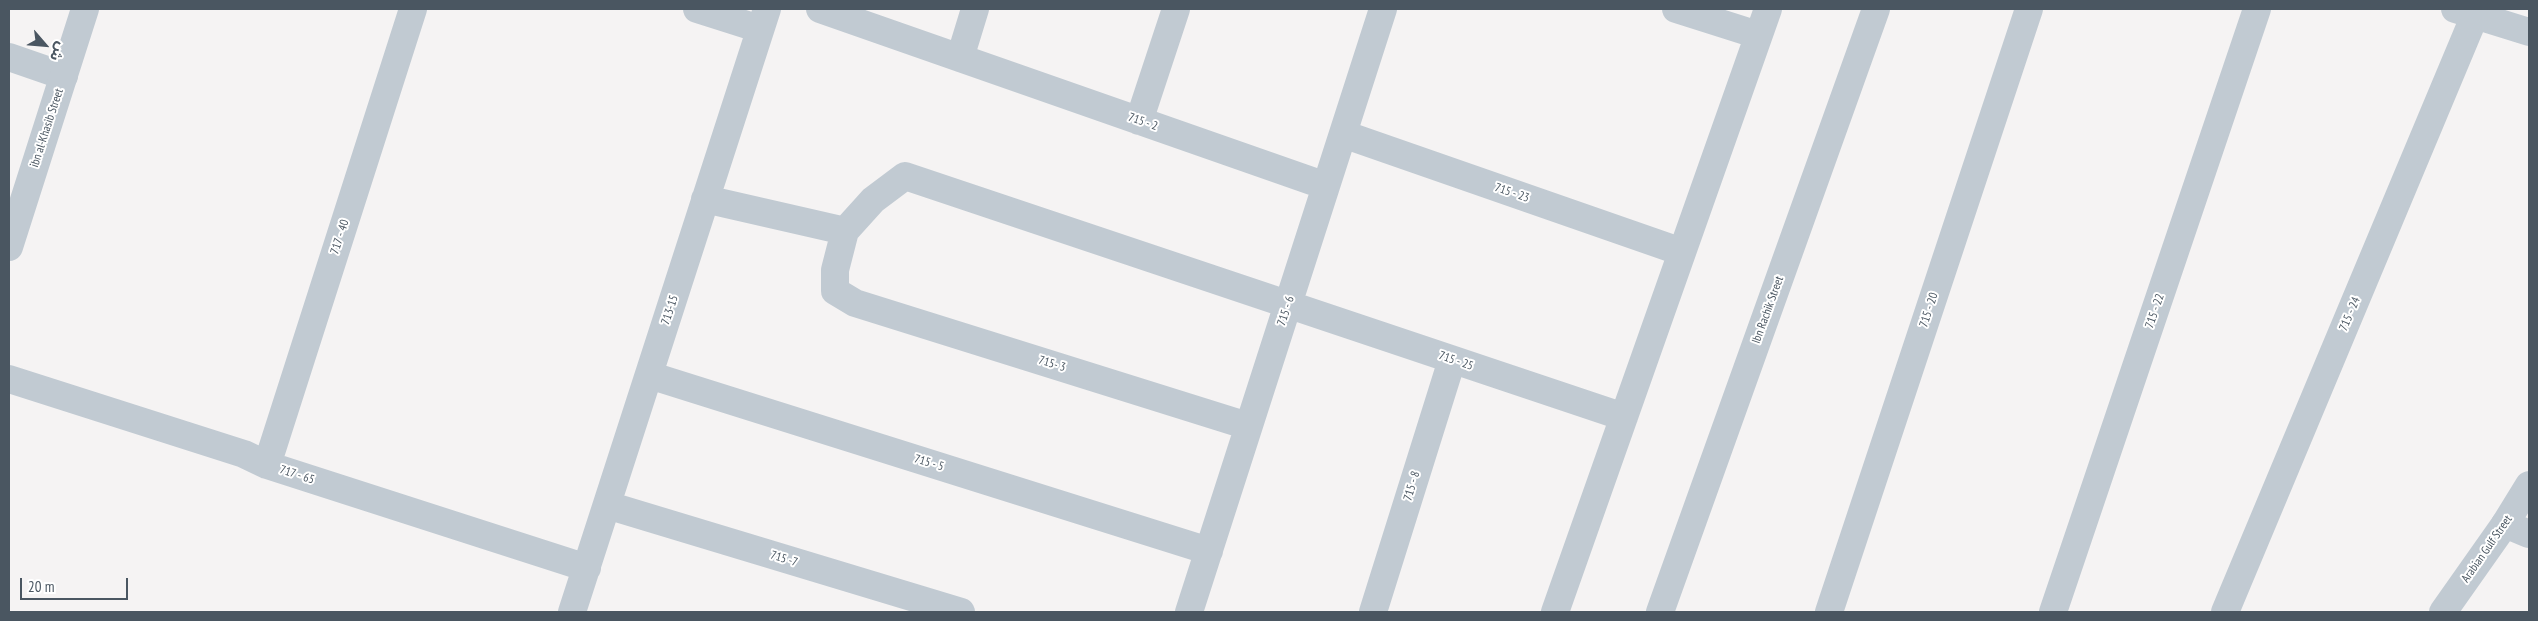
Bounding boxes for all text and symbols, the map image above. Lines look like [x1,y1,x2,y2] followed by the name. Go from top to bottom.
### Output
[20,20,70,70] north arrow
[46,39,71,64] text: ش
[27,87,67,169] street label: ibn al-Khasib Street
[1126,110,1160,134] street label: 715 - 2
[1493,180,1531,206] street label: 715 - 23
[328,218,352,256] street label: 717 - 40
[1749,274,1787,346] street label: Ibn Rachik Street
[1917,291,1941,329] street label: 715 - 20
[2142,292,2168,330] street label: 715 - 22
[658,293,682,327] street label: 713-15
[1274,294,1298,328] street label: 715 - 6
[2336,295,2364,333] street label: 715 - 24
[1437,348,1475,374] street label: 715 - 25
[1037,353,1067,375] street label: 715- 3
[912,452,946,474] street label: 715 - 5
[278,463,316,487] street label: 717 - 65
[1401,469,1423,503] street label: 715 - 8
[2459,513,2515,585] street label: Arabian Gulf Street
[769,548,799,570] street label: 715 -7
[22,568,130,600] scale bar
[28,577,54,596] text: 20 m

